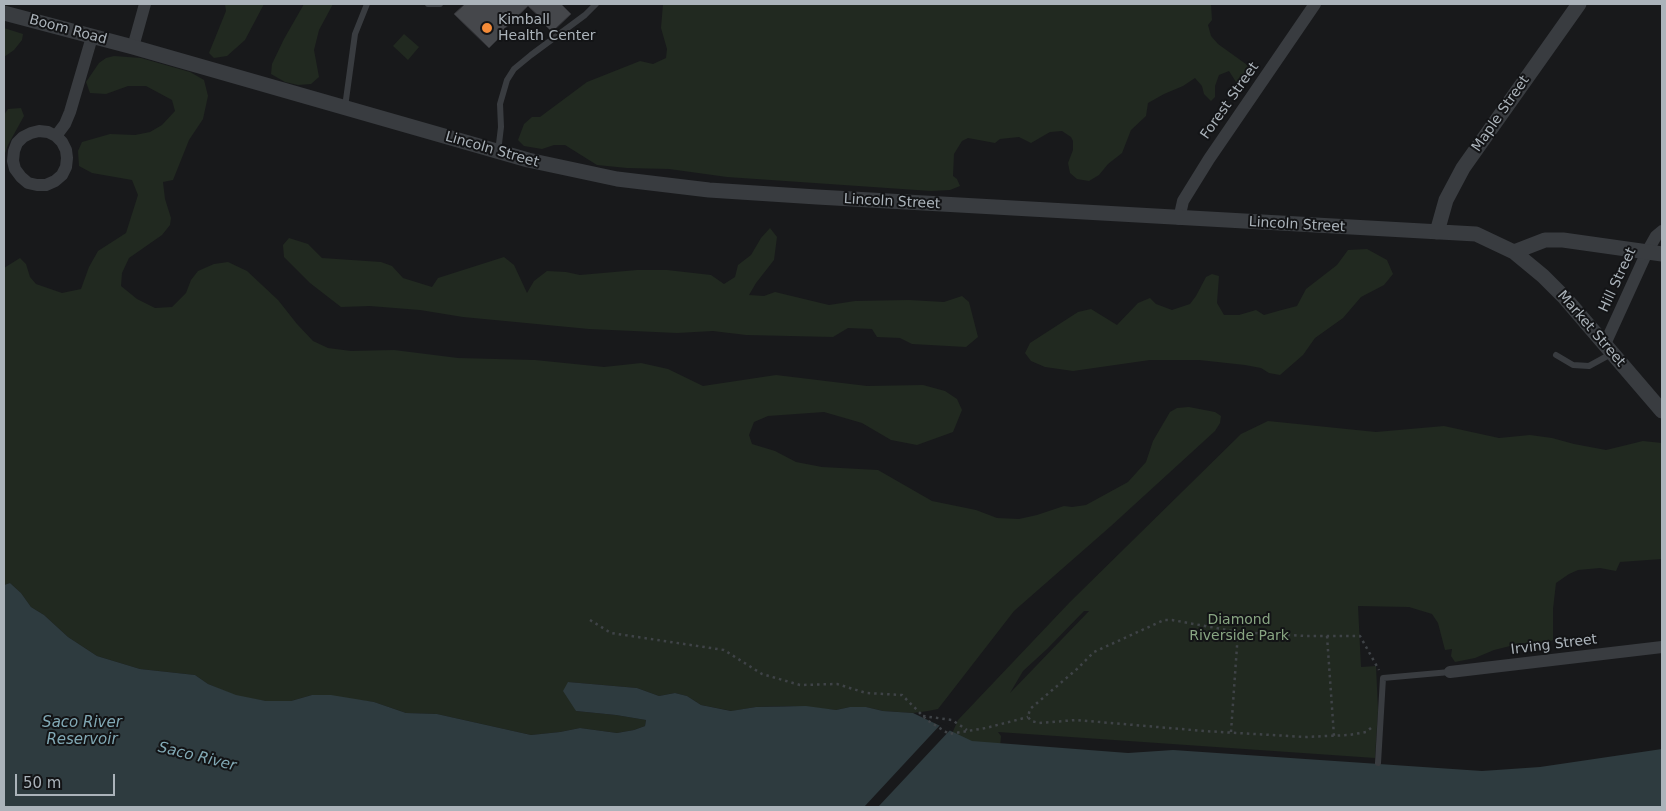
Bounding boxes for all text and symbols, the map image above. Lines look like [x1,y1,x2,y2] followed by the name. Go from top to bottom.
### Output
[27,12,109,48] street label: Boom Road
[498,12,596,44] place label: Kimball Health Center
[480,21,494,35] marker: Kimball Health Center
[1197,59,1263,143] street label: Forest Street
[1469,73,1533,155] street label: Maple Street
[443,129,541,171] street label: Lincoln Street
[843,191,941,213] street label: Lincoln Street
[1248,214,1346,236] street label: Lincoln Street
[1596,245,1640,315] street label: Hill Street
[1553,288,1629,370] street label: Market Street
[1189,612,1289,644] park label: Diamond Riverside Park
[1510,631,1598,659] street label: Irving Street
[42,714,122,749] water label: Saco River Reservoir
[156,739,238,775] water label: Saco River
[18,764,118,796] scale bar
[23,774,61,792] text: 50 m

